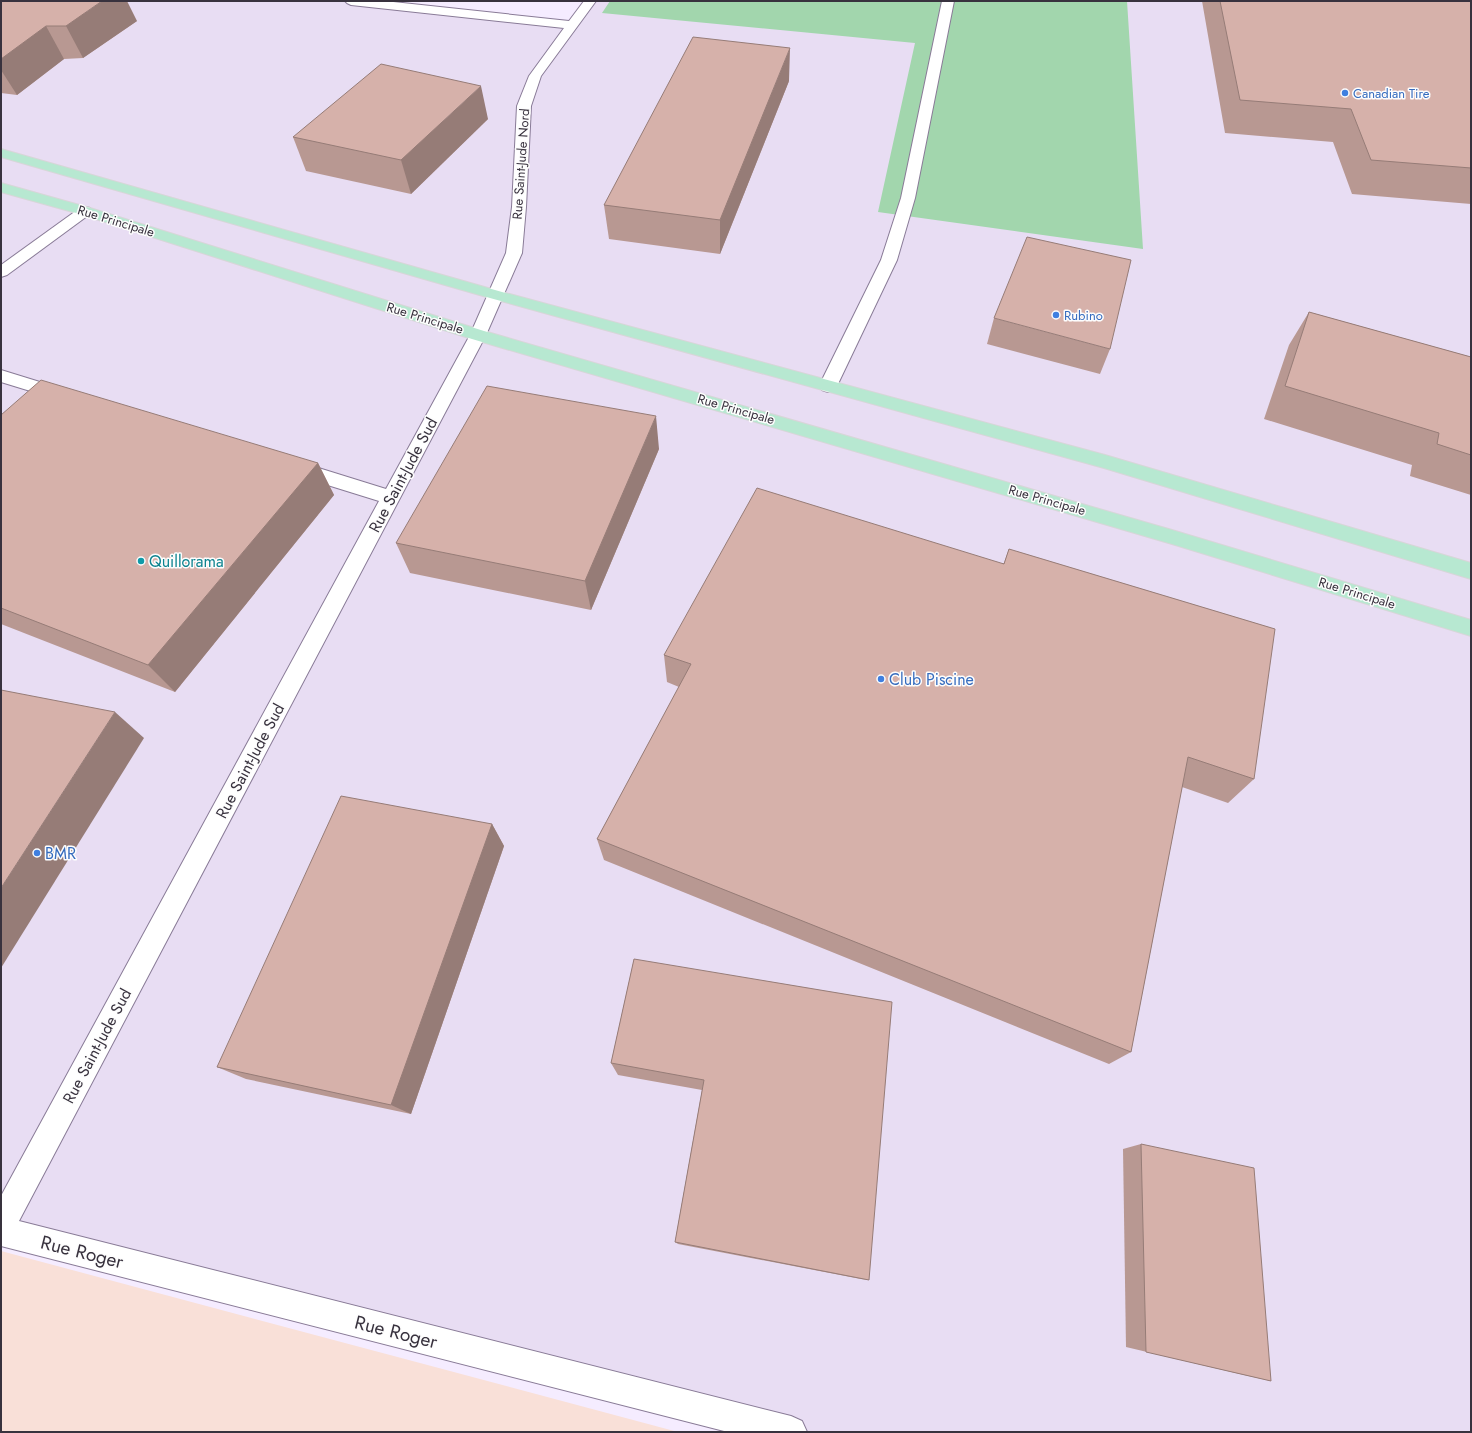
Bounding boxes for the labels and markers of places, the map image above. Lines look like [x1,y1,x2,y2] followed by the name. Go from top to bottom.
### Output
[1353,84,1430,103] place label: Canadian Tire
[1340,88,1350,98] marker: Canadian Tire
[1064,306,1103,325] place label: Rubino
[1051,310,1061,320] marker: Rubino
[149,550,224,573] place label: Quillorama
[136,556,146,566] marker: Quillorama
[889,668,974,691] place label: Club Piscine
[876,674,886,684] marker: Club Piscine
[45,842,76,865] place label: BMR
[32,848,42,858] marker: BMR

